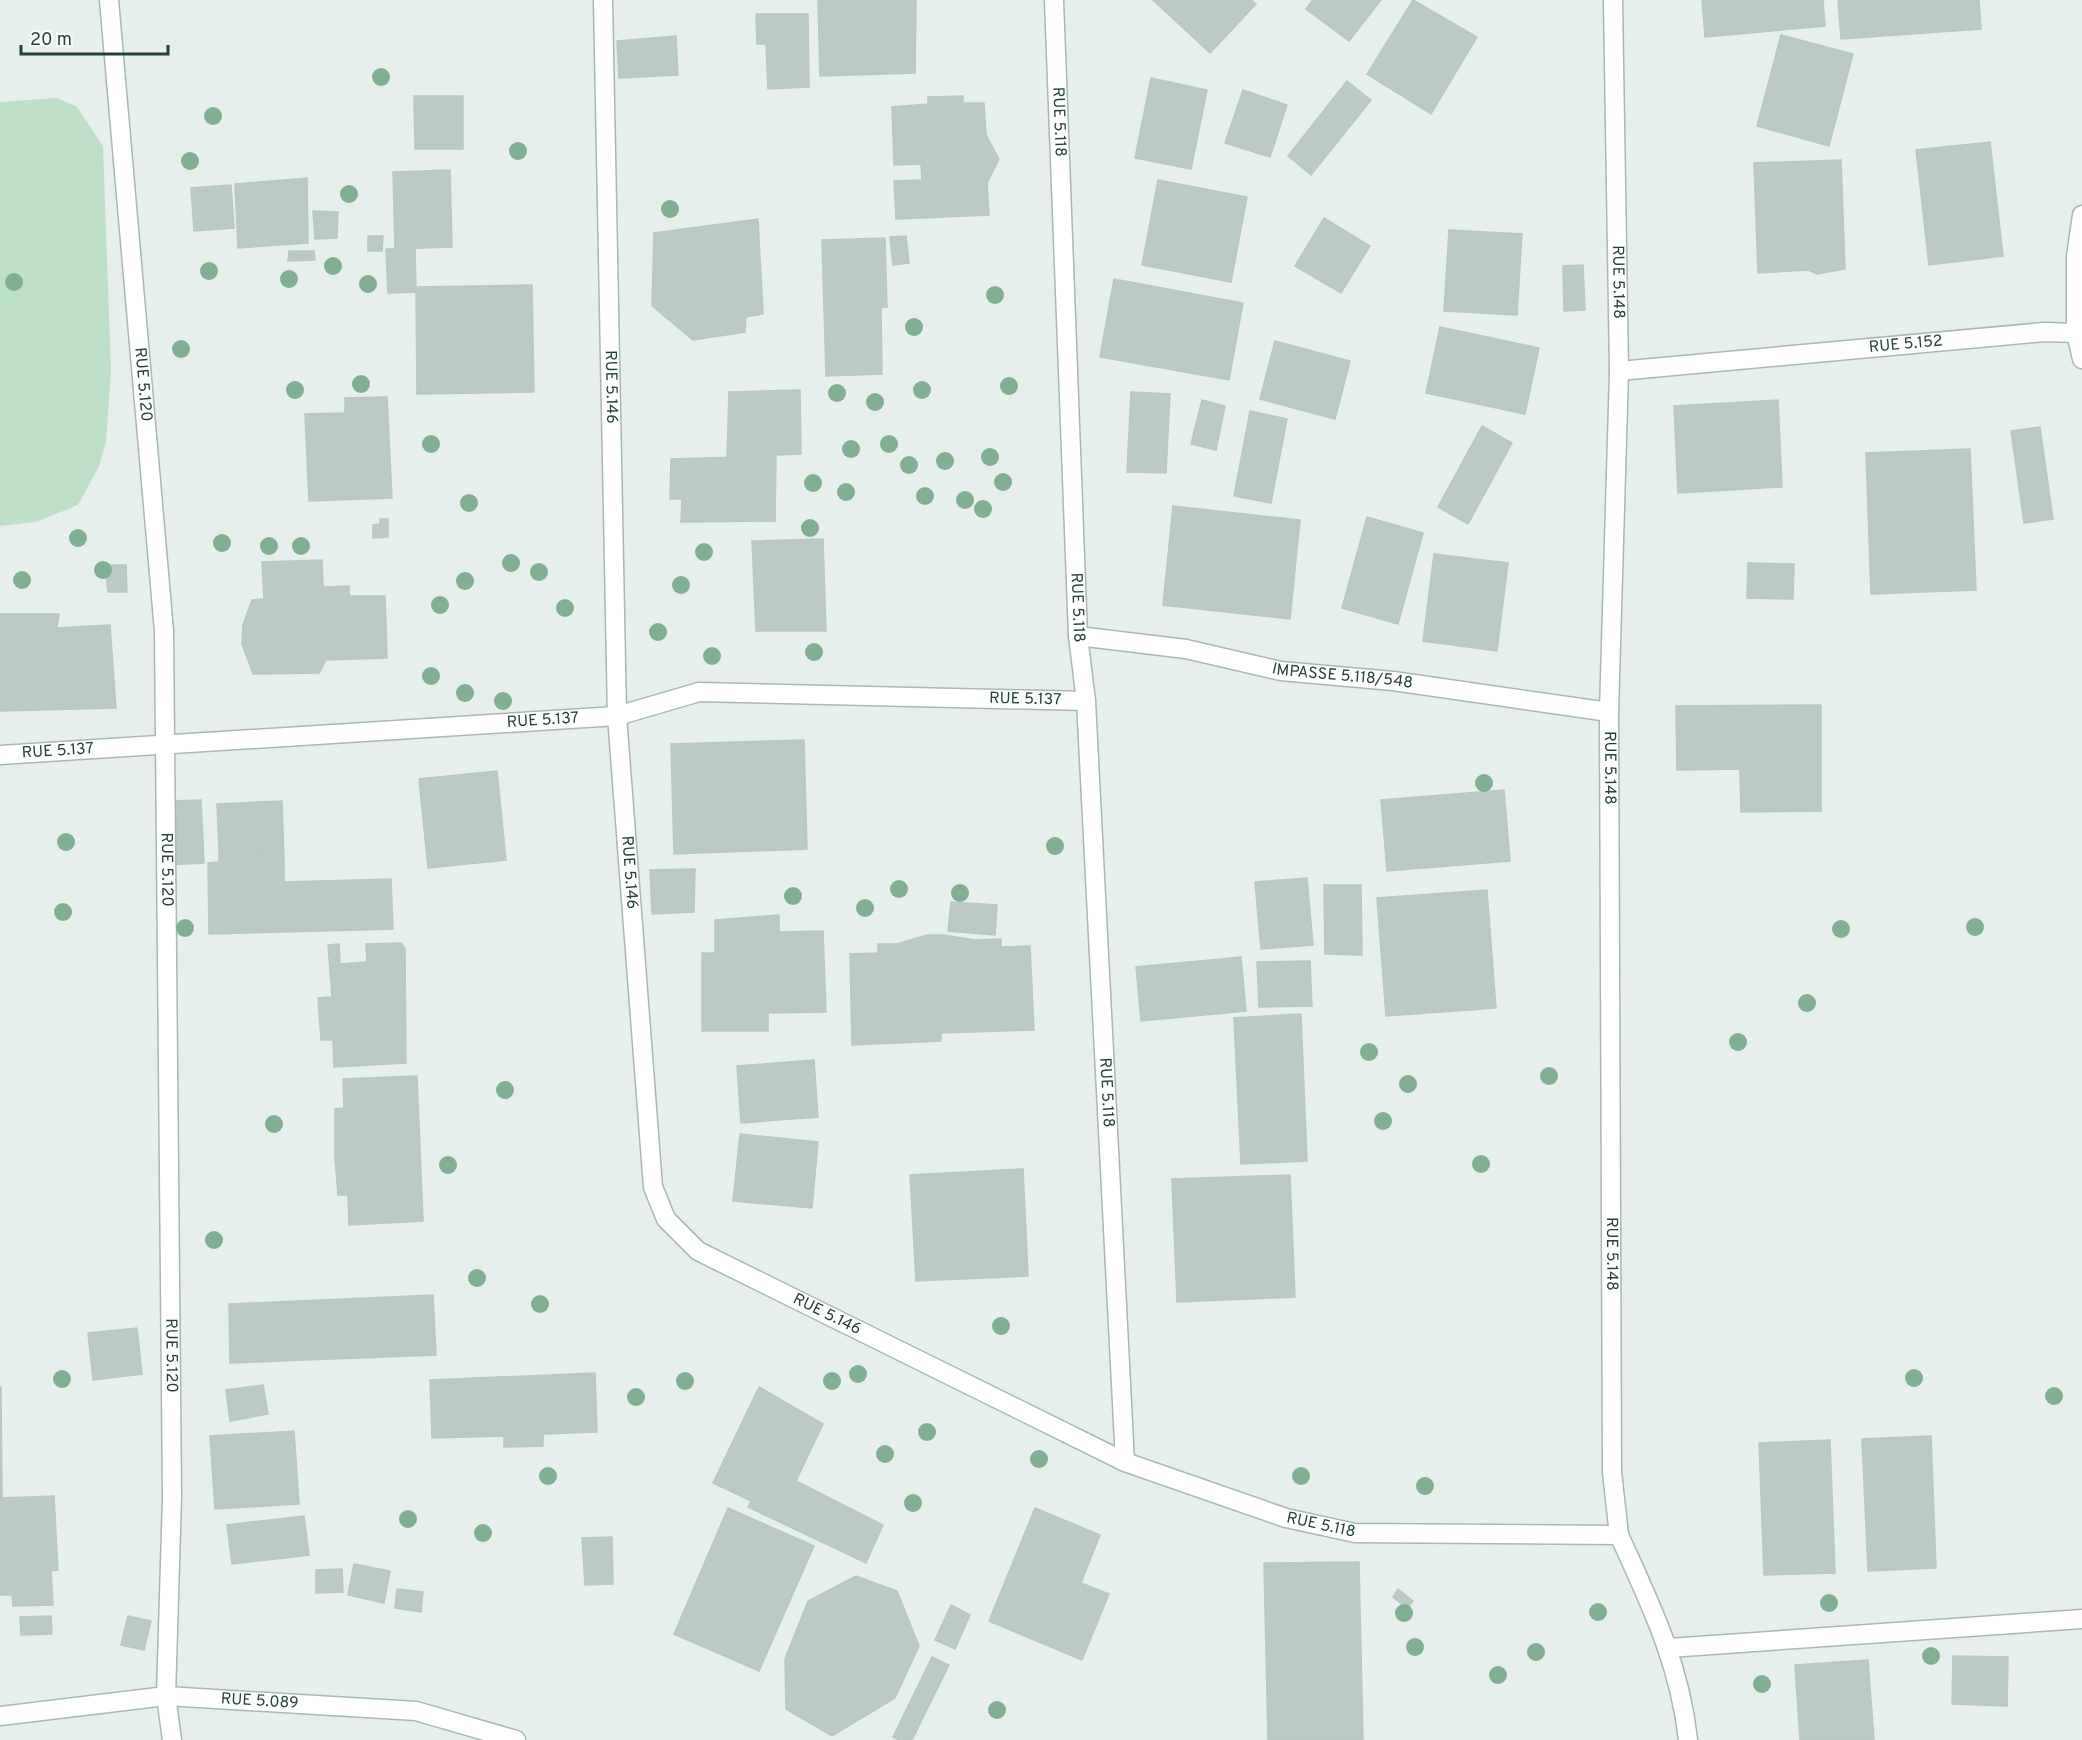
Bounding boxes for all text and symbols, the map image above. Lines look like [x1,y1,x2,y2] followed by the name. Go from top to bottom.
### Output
[21,18,168,56] scale bar
[30,29,72,52] text: 20 m
[1047,86,1070,157] street label: RUE 5.118
[1607,245,1628,319] street label: RUE 5.148
[1868,331,1944,358] street label: RUE 5.152
[129,347,156,423] street label: RUE 5.120
[600,350,621,424] street label: RUE 5.146
[1066,572,1089,644] street label: RUE 5.118
[1270,659,1414,694] street label: IMPASSE 5.118/548
[989,689,1062,710] street label: RUE 5.137
[506,708,580,733] street label: RUE 5.137
[1599,731,1619,805] street label: RUE 5.148
[21,739,95,764] street label: RUE 5.137
[156,832,177,907] street label: RUE 5.120
[616,835,642,910] street label: RUE 5.146
[1094,1057,1118,1128] street label: RUE 5.118
[1601,1217,1621,1291] street label: RUE 5.148
[789,1289,864,1340] street label: RUE 5.146
[160,1318,181,1393] street label: RUE 5.120
[1284,1508,1357,1543] street label: RUE 5.118
[220,1689,299,1714] street label: RUE 5.089

